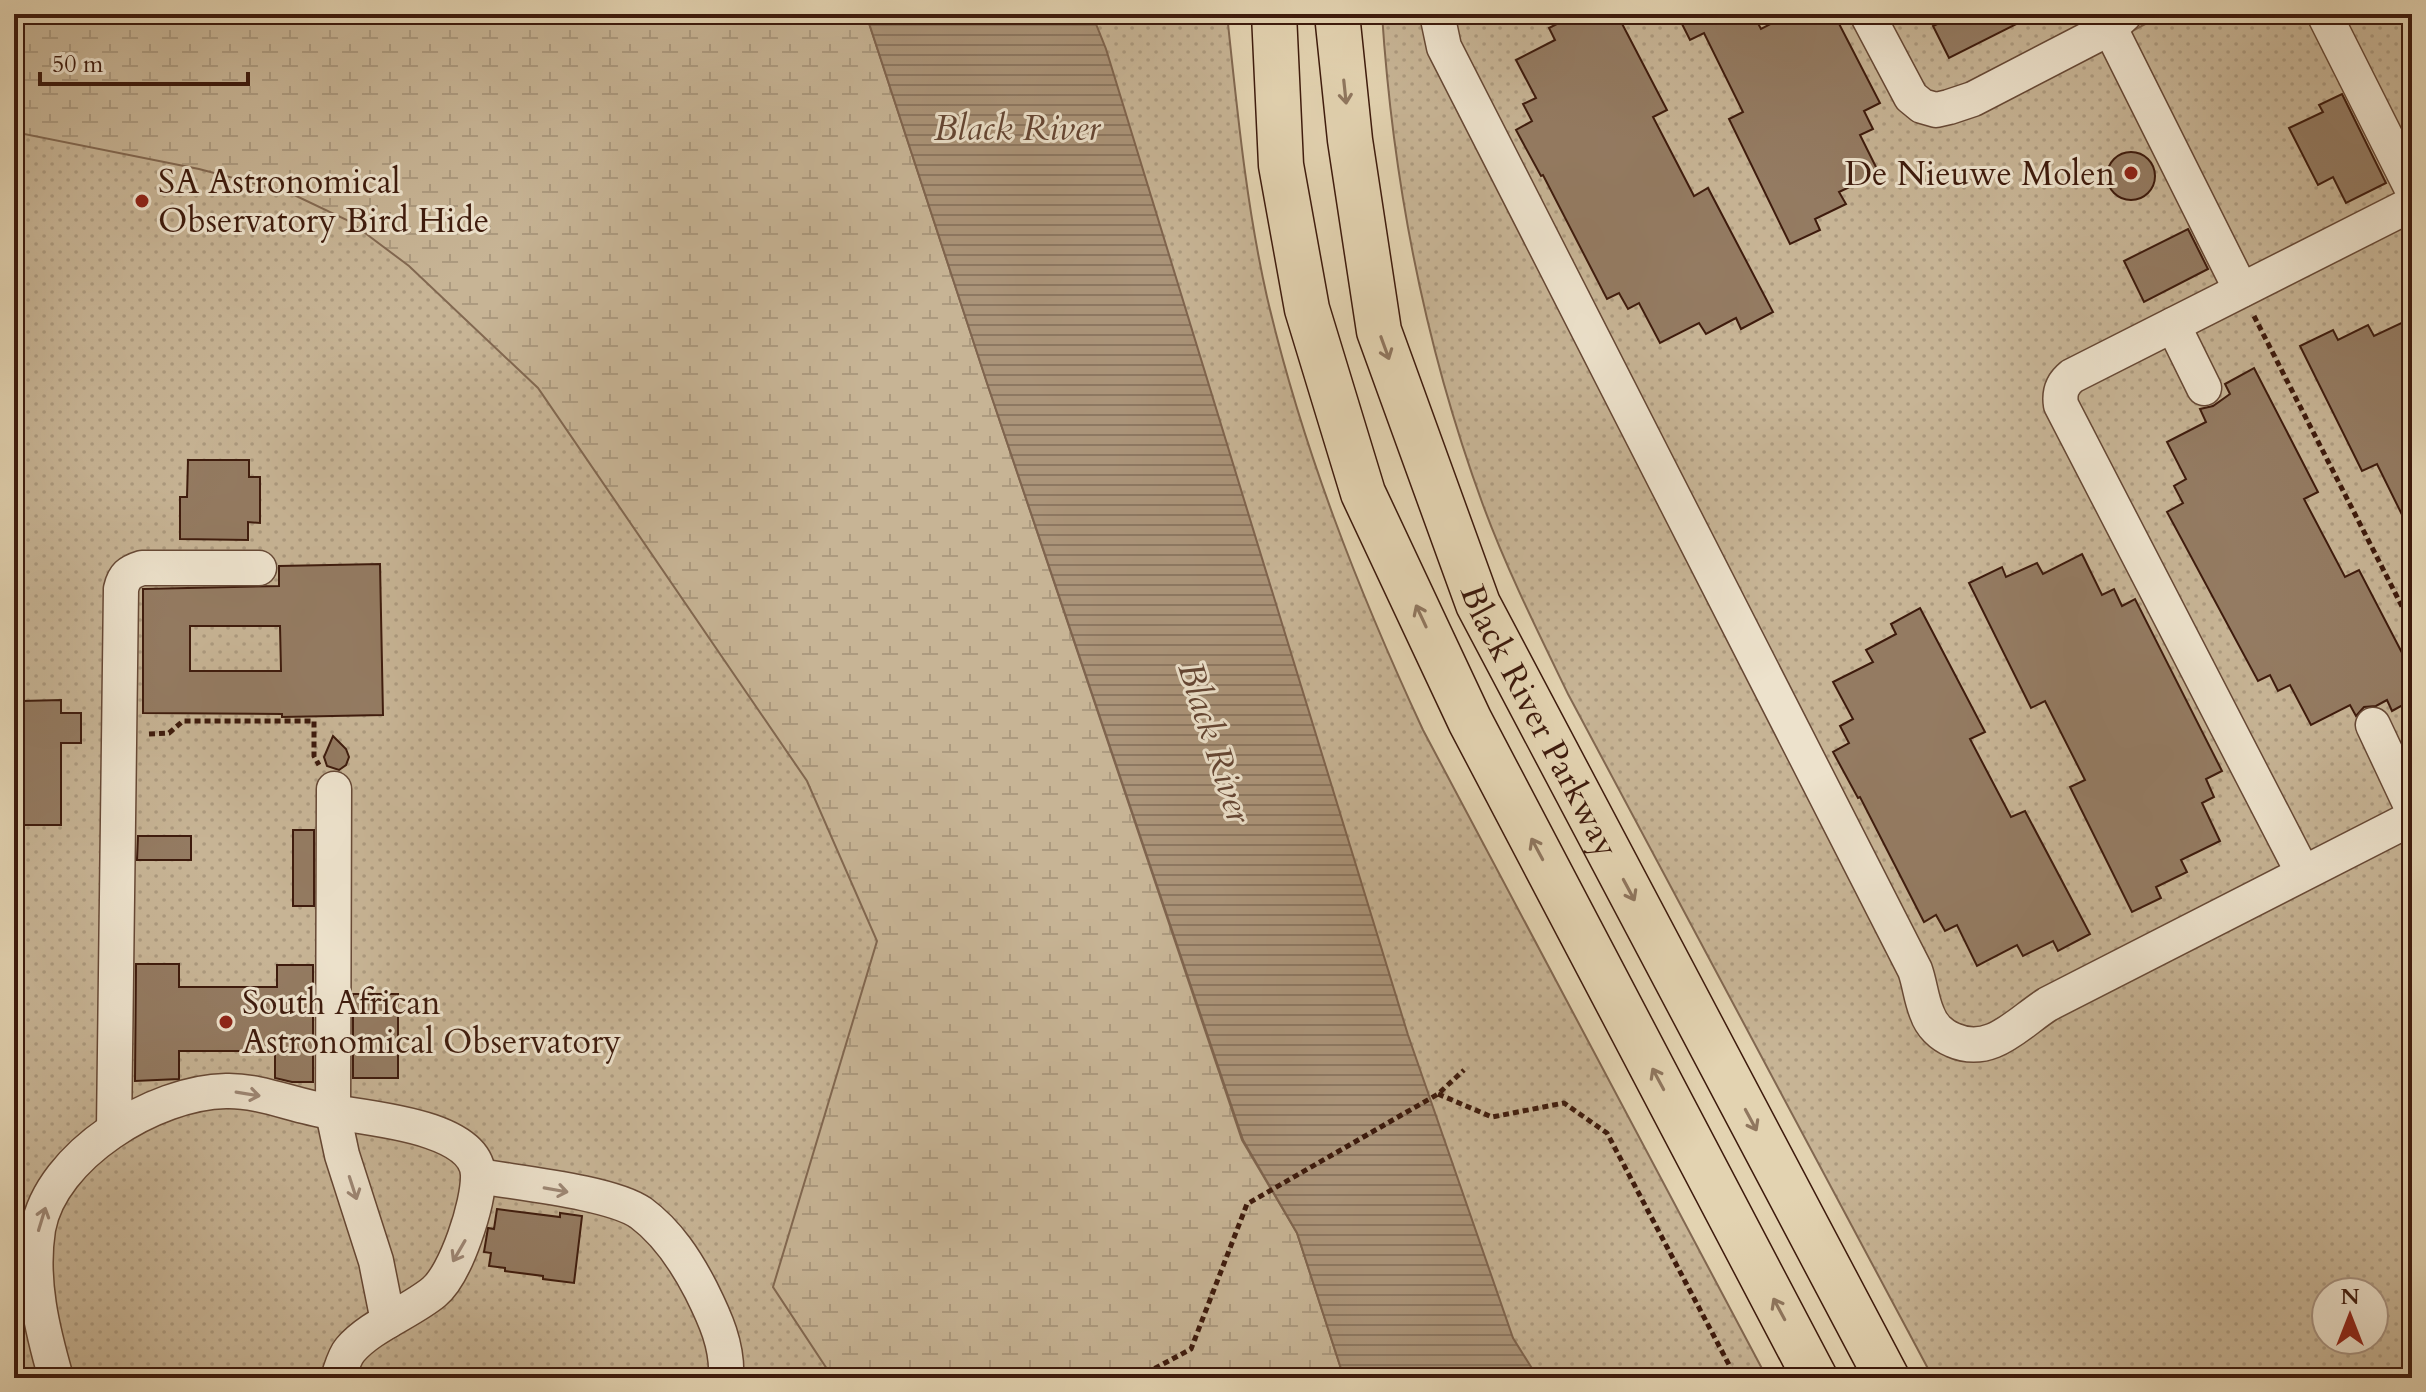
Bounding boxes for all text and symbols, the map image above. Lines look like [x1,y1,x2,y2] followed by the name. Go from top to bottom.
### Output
[40,36,248,86] scale bar
[52,48,104,81] text: 50 m
[1338,78,1353,105] one-way arrow
[934,104,1101,153] water label: Black River
[1844,151,2115,197] place label: De Nieuwe Molen
[158,159,489,244] place label: SA Astronomical Observatory Bird Hide
[2122,164,2140,182] marker: De Nieuwe Molen
[133,192,151,210] marker: SA Astronomical Observatory Bird Hide
[1379,335,1394,360] one-way arrow
[1449,578,1630,865] street label: Black River Parkway
[1413,605,1428,629] one-way arrow
[1166,656,1264,830] water label: Black River
[1529,837,1545,861] one-way arrow
[1622,878,1638,902] one-way arrow
[242,980,621,1065] place label: South African Astronomical Observatory
[217,1013,235,1031] marker: South African Astronomical Observatory
[1650,1067,1666,1091] one-way arrow
[235,1087,260,1102] one-way arrow
[1743,1108,1759,1132] one-way arrow
[346,1175,361,1200] one-way arrow
[542,1183,568,1198] one-way arrow
[35,1207,50,1233] one-way arrow
[451,1239,467,1262] one-way arrow
[2310,1276,2390,1356] north arrow
[2340,1282,2360,1312] text: N
[1771,1298,1787,1321] one-way arrow

